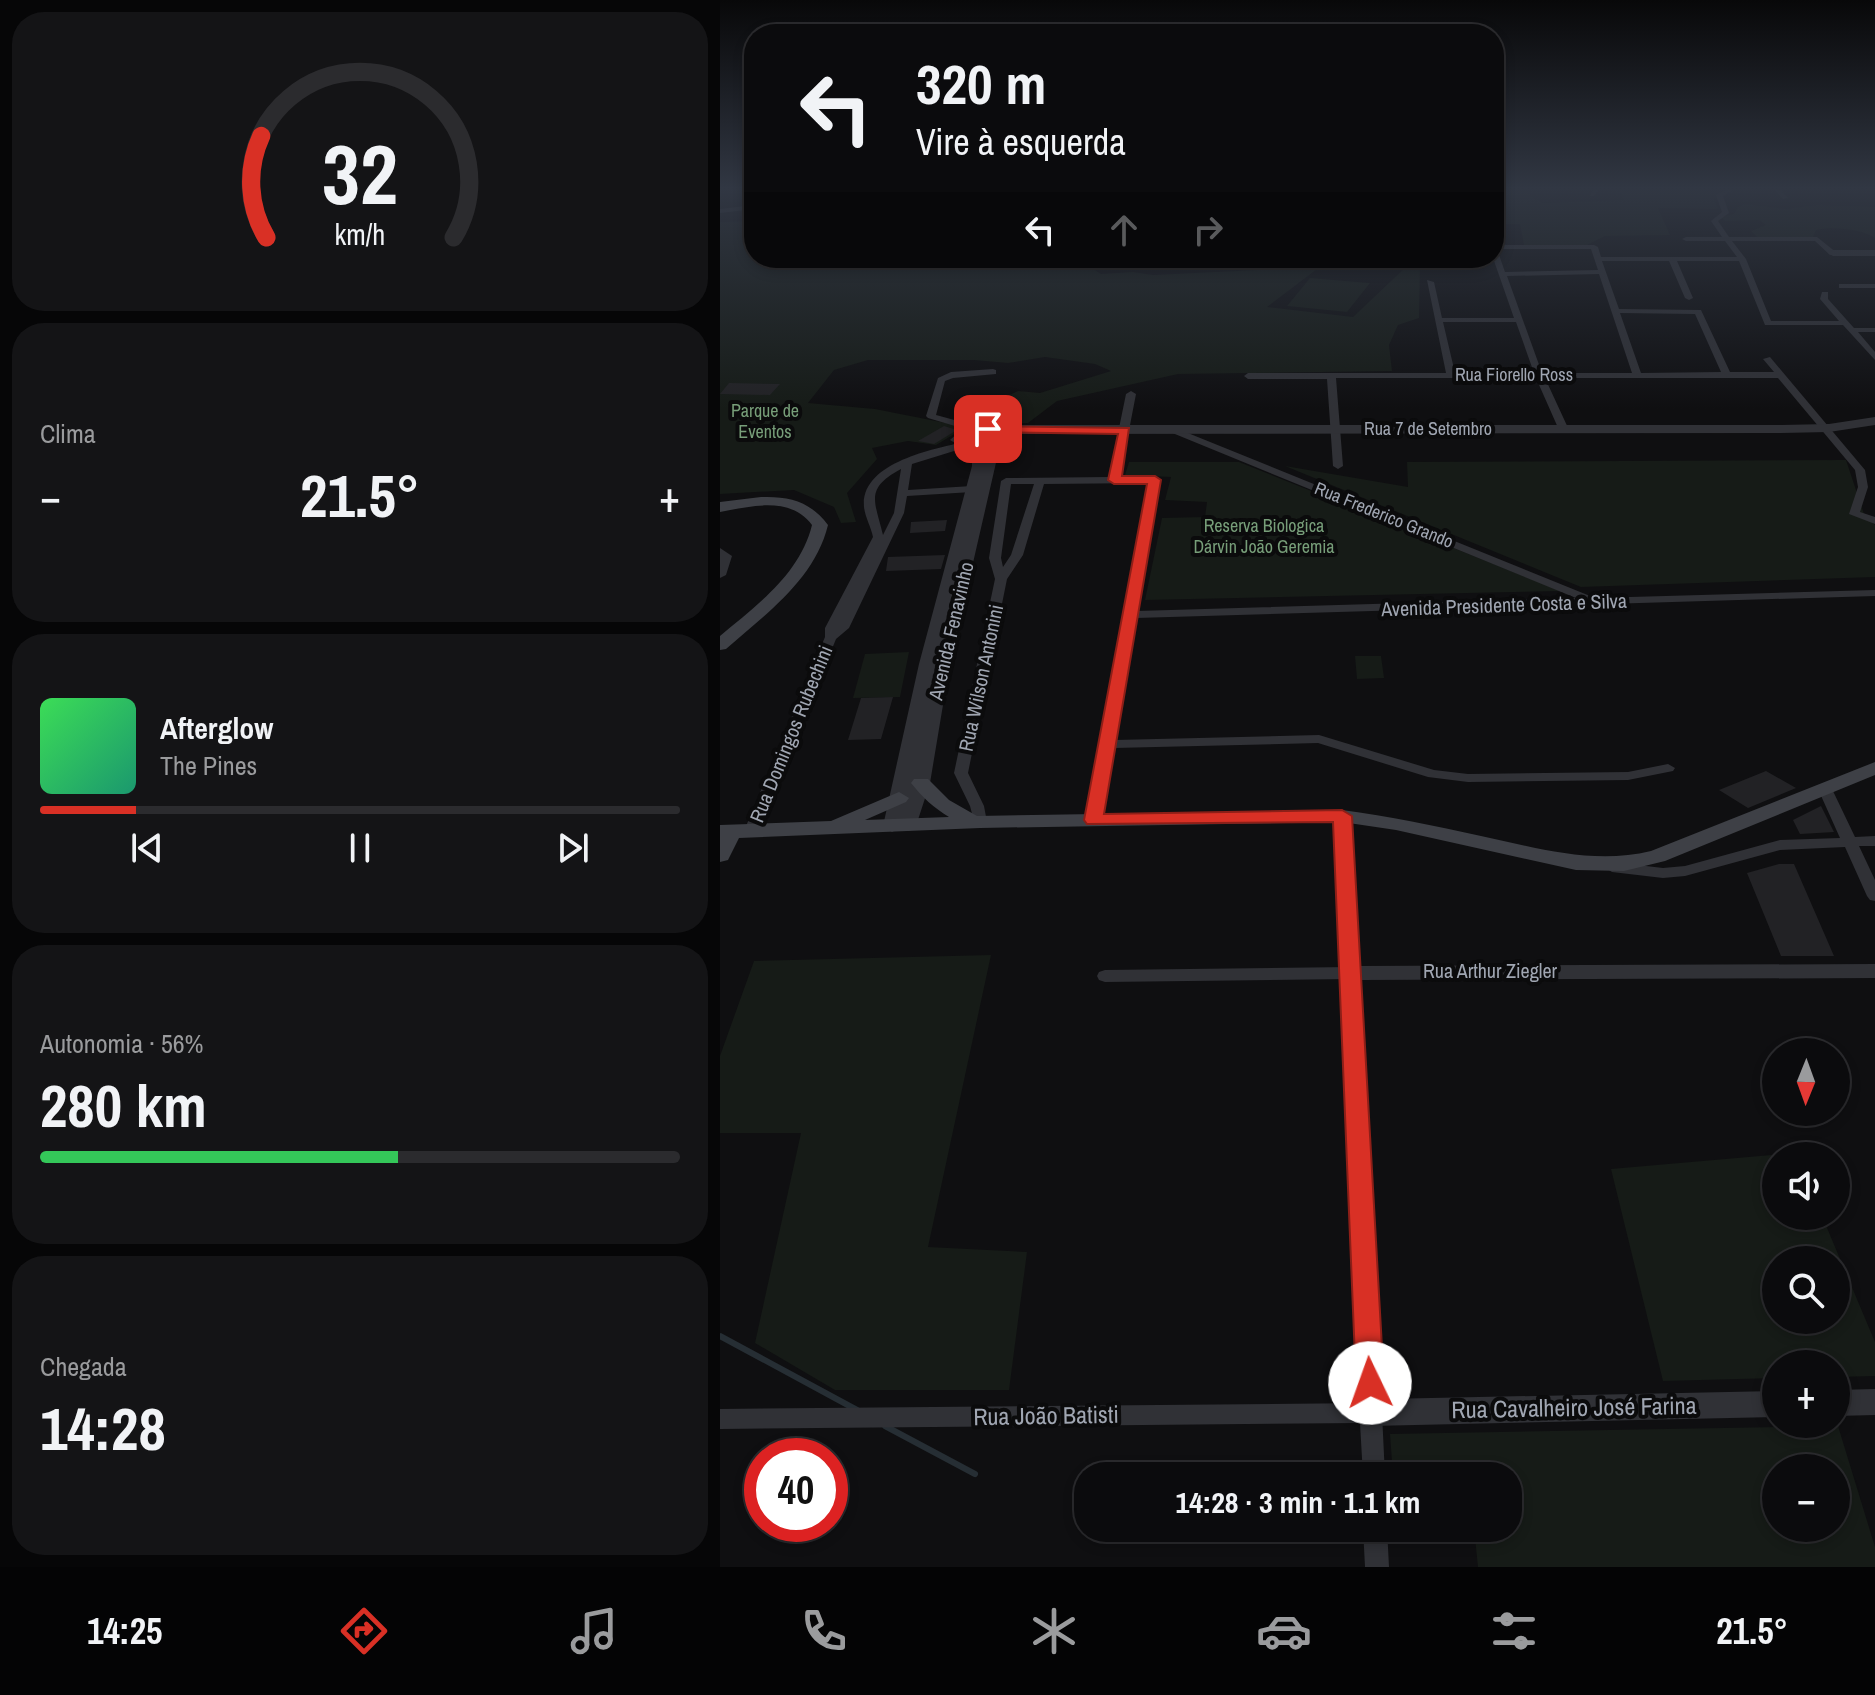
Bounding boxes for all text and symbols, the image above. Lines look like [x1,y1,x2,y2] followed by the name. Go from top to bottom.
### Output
[916,46,1046,121] text: 320 m
[784,56,888,160] icon: left
[322,117,398,229] text: 32
[916,118,1126,166] text: Vire à esquerda
[1018,208,1062,252] icon: left
[1102,208,1146,252] icon: ahead
[1186,208,1230,252] icon: right
[335,215,385,254] text: km/h
[1455,362,1573,387] street label: Rua Fiorello Ross
[954,395,1022,463] pin
[731,398,799,444] park label: Parque de Eventos
[966,407,1010,451] icon: arrive
[40,416,96,451] text: Clima
[1364,416,1492,441] street label: Rua 7 de Setembro
[300,455,420,536] text: 21.5°
[40,466,61,526] text: −
[659,466,680,526] text: +
[1311,475,1457,554] street label: Rua Frederico Grando
[1193,513,1335,559] park label: Reserva Biologica Dárvin João Geremia
[921,559,980,704] street label: Avenida Fenavinho
[1380,587,1627,622] street label: Avenida Presidente Costa e Silva
[952,602,1009,754] street label: Rua Wilson Antonini
[743,641,838,826] street label: Rua Domingos Rubechini
[160,708,273,748] text: Afterglow
[160,748,257,783] text: The Pines
[125,826,169,870] icon: previous
[338,826,382,870] icon: pause
[551,826,595,870] icon: next
[1423,957,1558,984] street label: Rua Arthur Ziegler
[40,1026,204,1061] text: Autonomia · 56%
[1762,1038,1850,1126] north arrow
[1762,1038,1850,1542] map controls
[40,1065,207,1146] text: 280 km
[1762,1142,1850,1230] button: sound
[1762,1246,1850,1334] button: search
[1328,1341,1412,1425] position arrow
[40,1349,127,1384] text: Chegada
[1762,1350,1850,1438] button: +
[40,1388,166,1469] text: 14:28
[1451,1389,1697,1425] street label: Rua Cavalheiro José Farina
[973,1398,1119,1432] street label: Rua João Batisti
[744,1438,848,1542] speed limit sign: 40
[1762,1454,1850,1542] button: −
[1176,1482,1420,1522] text: 14:28 · 3 min · 1.1 km
[336,1603,392,1659] icon: directions
[566,1603,622,1659] icon: music
[796,1603,852,1659] icon: phone
[1026,1603,1082,1659] icon: climate
[1256,1603,1312,1659] icon: car
[1486,1603,1542,1659] icon: filters
[87,1607,162,1655] text: 14:25
[1716,1607,1788,1655] text: 21.5°

